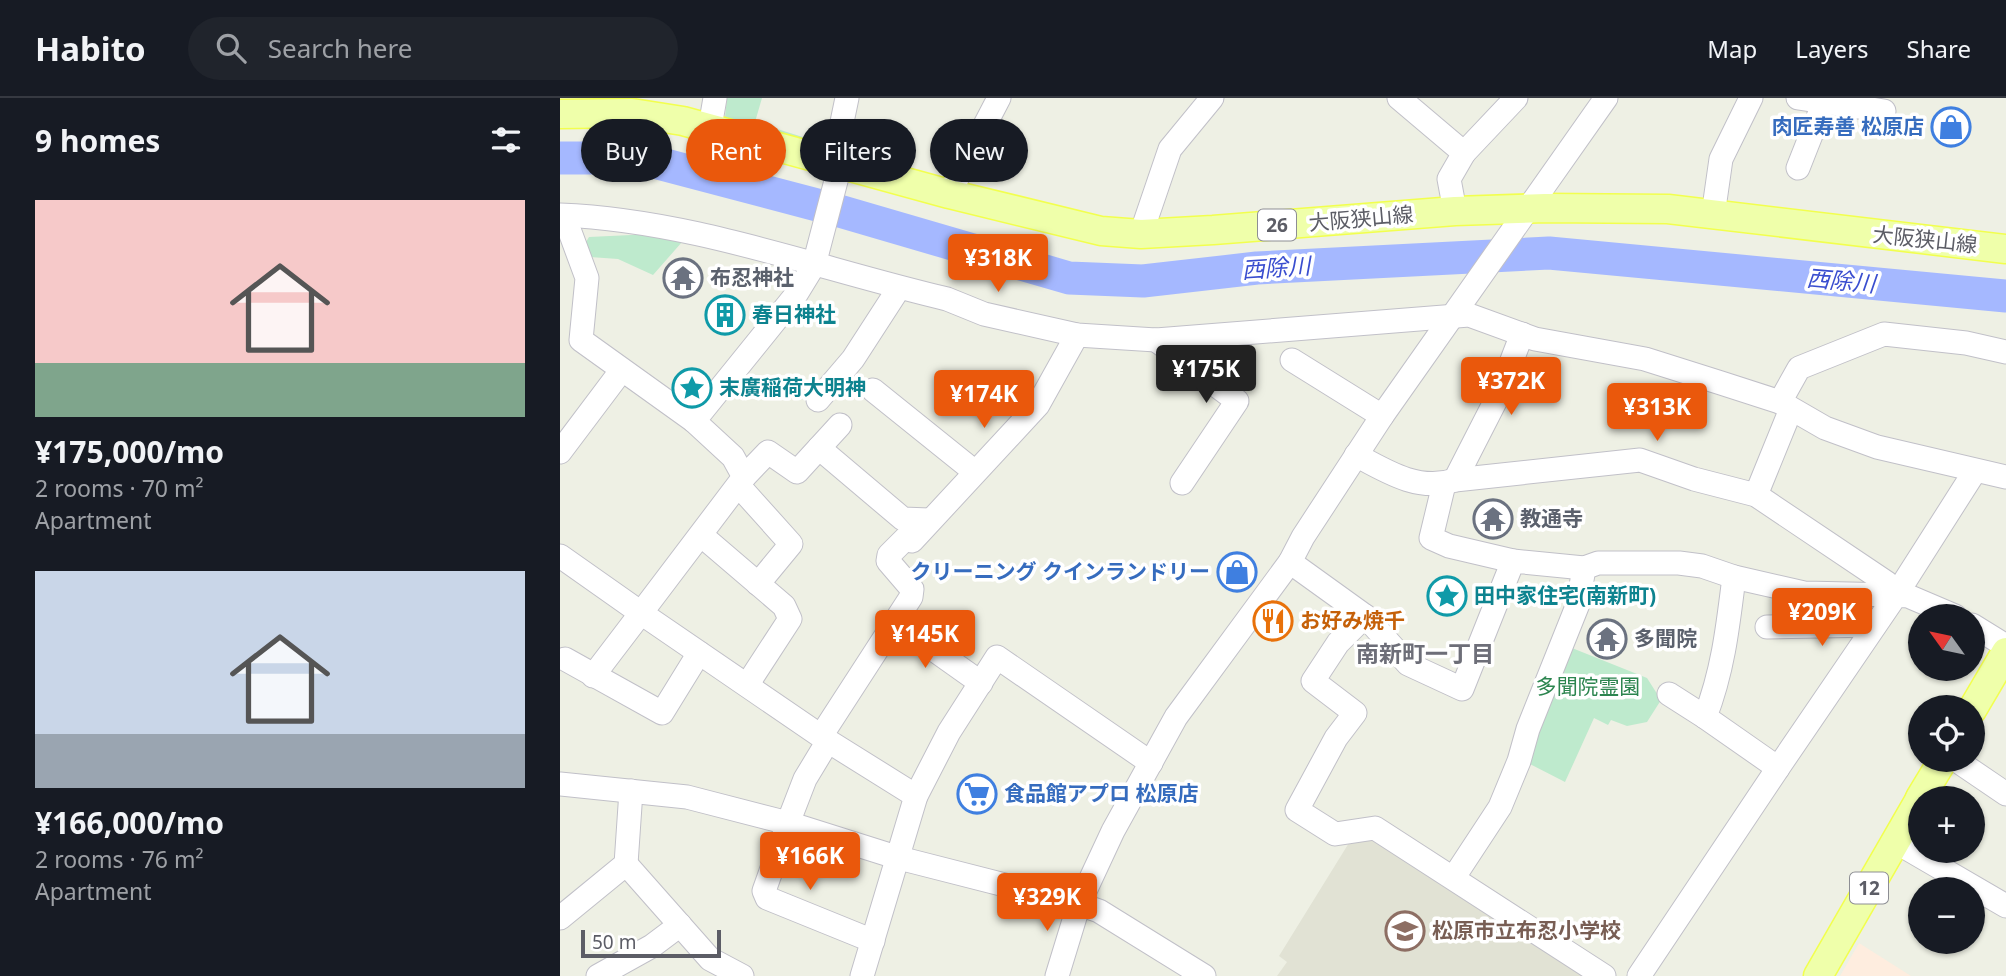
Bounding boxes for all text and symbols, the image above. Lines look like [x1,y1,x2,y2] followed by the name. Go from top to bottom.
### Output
[188,17,678,80] search box
[35,26,146,71] text: Habito
[212,29,250,67] icon: search
[268,30,412,66] text: Search here
[1707,32,1757,65] text: Map
[1795,32,1869,65] text: Layers
[1907,32,1971,65] text: Share
[1930,106,1972,148] shop icon: 肉匠寿善 松原店
[1772,112,1924,140] place label: 肉匠寿善 松原店
[581,119,672,182] chip: Buy
[686,119,786,182] chip: Rent
[800,119,916,182] chip: Filters
[930,119,1028,182] chip: New
[35,120,160,161] text: 9 homes
[487,121,525,159] icon: filters
[1307,199,1414,237] street label: 大阪狭山線
[1258,209,1296,240] road number: 26
[1871,220,1979,258] street label: 大阪狭山線
[949,234,1047,294] pin: ¥318K
[964,241,1032,273] text: ¥318K
[217,245,343,371] icon: home
[1240,248,1314,285] water label: 西除川
[662,257,704,299] temple icon: 布忍神社
[1805,261,1880,299] water label: 西除川
[710,263,794,291] place label: 布忍神社
[704,294,746,336] building icon: 春日神社
[752,300,836,328] place label: 春日神社
[1157,345,1255,405] pin: ¥175K
[1172,352,1240,384] text: ¥175K
[1462,358,1560,417] pin: ¥372K
[1477,364,1545,396] text: ¥372K
[671,367,713,409] place icon: 末廣稲荷大明神
[935,370,1033,430] pin: ¥174K
[719,373,866,401] place label: 末廣稲荷大明神
[950,377,1018,409] text: ¥174K
[1608,384,1706,443] pin: ¥313K
[1623,390,1691,422] text: ¥313K
[35,431,224,472] text: ¥175,000/mo
[35,472,204,504] text: 2 rooms · 70 m²
[1472,498,1514,540] temple icon: 教通寺
[35,504,152,536] text: Apartment
[1520,504,1583,532] place label: 教通寺
[1216,551,1258,593] shop icon: クリーニング クインランドリー
[911,557,1210,585] place label: クリーニング クインランドリー
[1426,575,1468,617] place icon: 田中家住宅(南新町)
[1474,581,1656,609] place label: 田中家住宅(南新町)
[1773,588,1871,648] pin: ¥209K
[1788,595,1856,627] text: ¥209K
[1252,600,1294,642] restaurant icon: お好み焼千
[1908,604,1984,681] north arrow
[1908,604,1985,954] map controls
[1300,606,1405,634] place label: お好み焼千
[876,610,974,670] pin: ¥145K
[217,616,343,742] icon: home
[891,617,959,649] text: ¥145K
[1586,618,1628,660] temple icon: 多聞院
[1634,624,1697,652] place label: 多聞院
[1356,637,1494,669] district label: 南新町一丁目
[1536,672,1641,700] park label: 多聞院霊園
[1908,695,1985,772] button: locate
[956,773,998,815] supermarket icon: 食品館アプロ 松原店
[1004,779,1198,807] place label: 食品館アプロ 松原店
[1908,786,1985,863] button: +
[35,802,224,843] text: ¥166,000/mo
[761,832,859,892] pin: ¥166K
[776,839,844,871] text: ¥166K
[35,843,204,875] text: 2 rooms · 76 m²
[1850,873,1888,904] road number: 12
[998,874,1096,933] pin: ¥329K
[35,875,152,907] text: Apartment
[1908,877,1985,954] button: −
[1013,880,1081,912] text: ¥329K
[1384,910,1426,952] school or university icon: 松原市立布忍小学校
[1432,916,1621,944] place label: 松原市立布忍小学校
[581,927,721,959] scale bar
[592,929,636,955] text: 50 m

